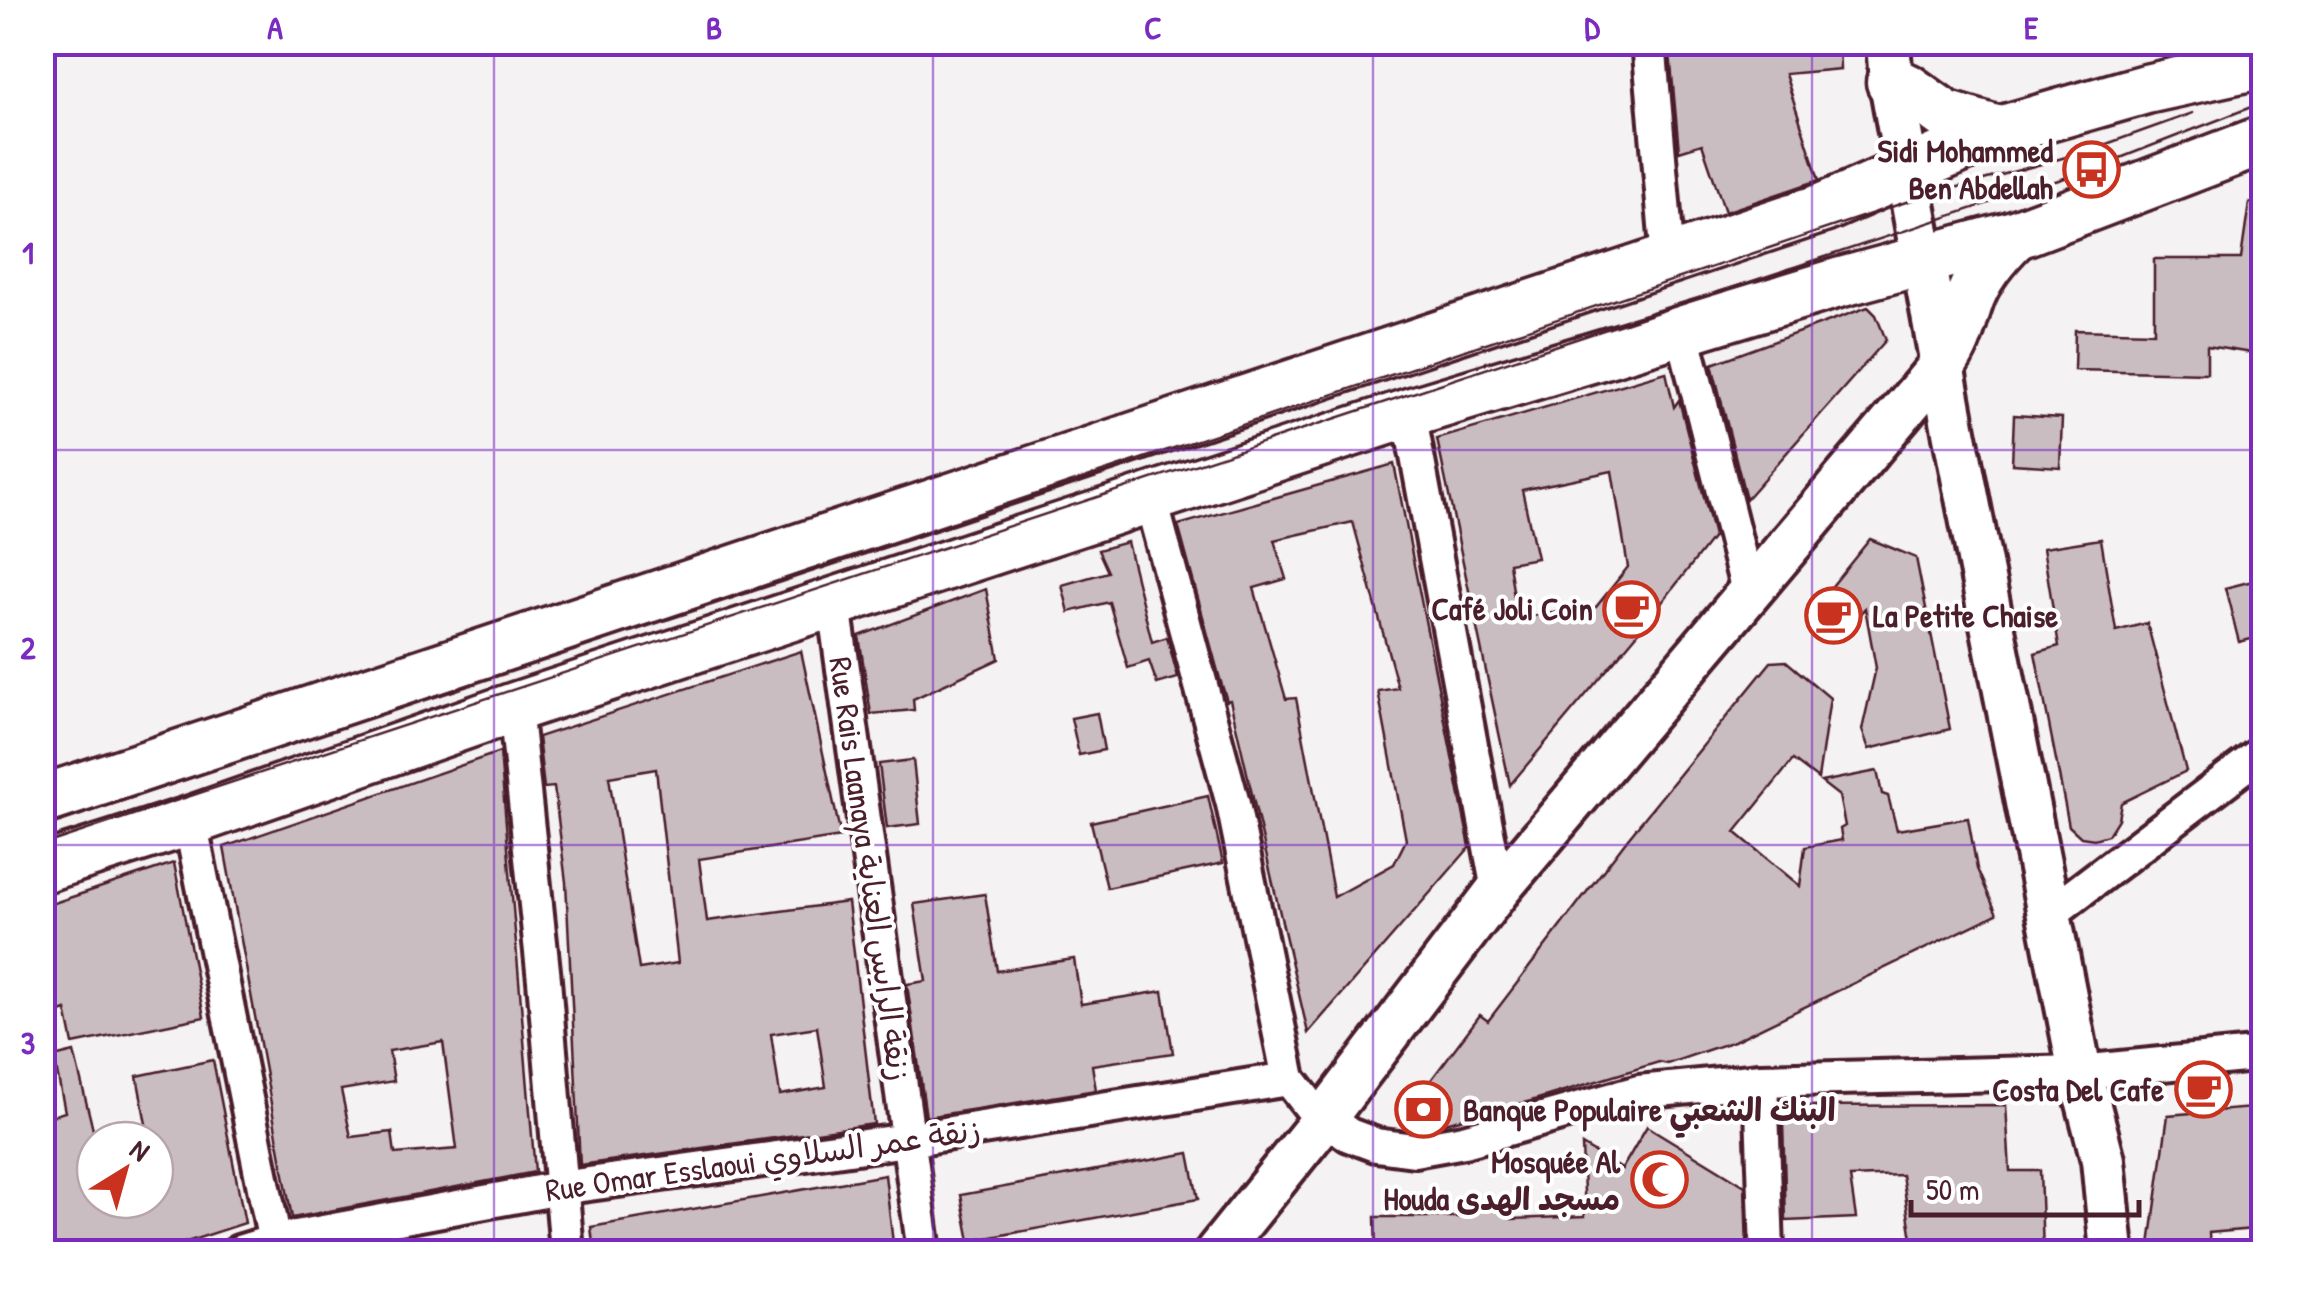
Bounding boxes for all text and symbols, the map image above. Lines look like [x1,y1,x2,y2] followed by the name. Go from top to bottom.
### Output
[267,6,283,49] text: A
[706,6,722,49] text: B
[1144,6,1162,49] text: C
[1584,6,1600,49] text: D
[2024,6,2039,49] text: E
[1877,129,2054,209] place label: Sidi Mohammed Ben Abdellah
[2062,139,2122,199] bus stop icon: Sidi Mohammed Ben Abdellah
[22,231,34,274] text: 1
[1602,579,1662,639] cafe icon: Café Joli Coin
[1804,586,1864,646] cafe icon: La Petite Chaise
[1431,587,1593,630] place label: Café Joli Coin
[1873,594,2058,637] place label: La Petite Chaise
[21,626,37,669] text: 2
[819,654,922,1084] street label: Rue Rais Laanaya زنقة الرايس العناية
[21,1021,35,1064] text: 3
[2173,1060,2233,1120] cafe icon: Costa Del Cafe
[1992,1068,2164,1111] place label: Costa Del Cafe
[1394,1080,1454,1140] bank icon: Banque Populaire البنك الشعبي
[1463,1088,1836,1139] place label: Banque Populaire البنك الشعبي
[543,1108,983,1213] street label: Rue Omar Esslaoui زنقة عمر السلاوي
[75,1120,175,1220] north arrow
[123,1130,158,1170] text: N
[1383,1140,1621,1220] place label: Mosquée Al Houda مسجد الهدى
[1629,1150,1689,1210] mosque icon: Mosquée Al Houda مسجد الهدى
[1911,1155,2138,1217] scale bar
[1926,1169,1979,1209] text: 50 m

